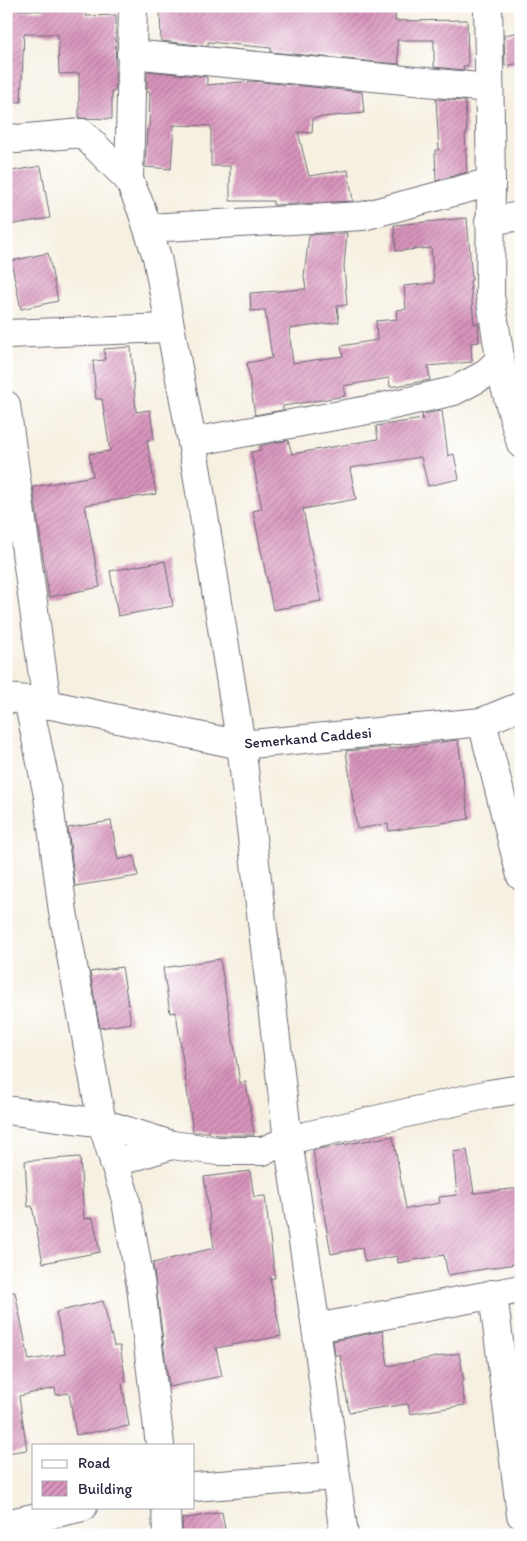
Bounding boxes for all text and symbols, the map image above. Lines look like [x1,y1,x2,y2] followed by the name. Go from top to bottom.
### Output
[244,723,372,753] street label: Semerkand Caddesi
[32,1444,195,1508] legend
[78,1454,111,1472] text: Road
[78,1480,132,1498] text: Building

